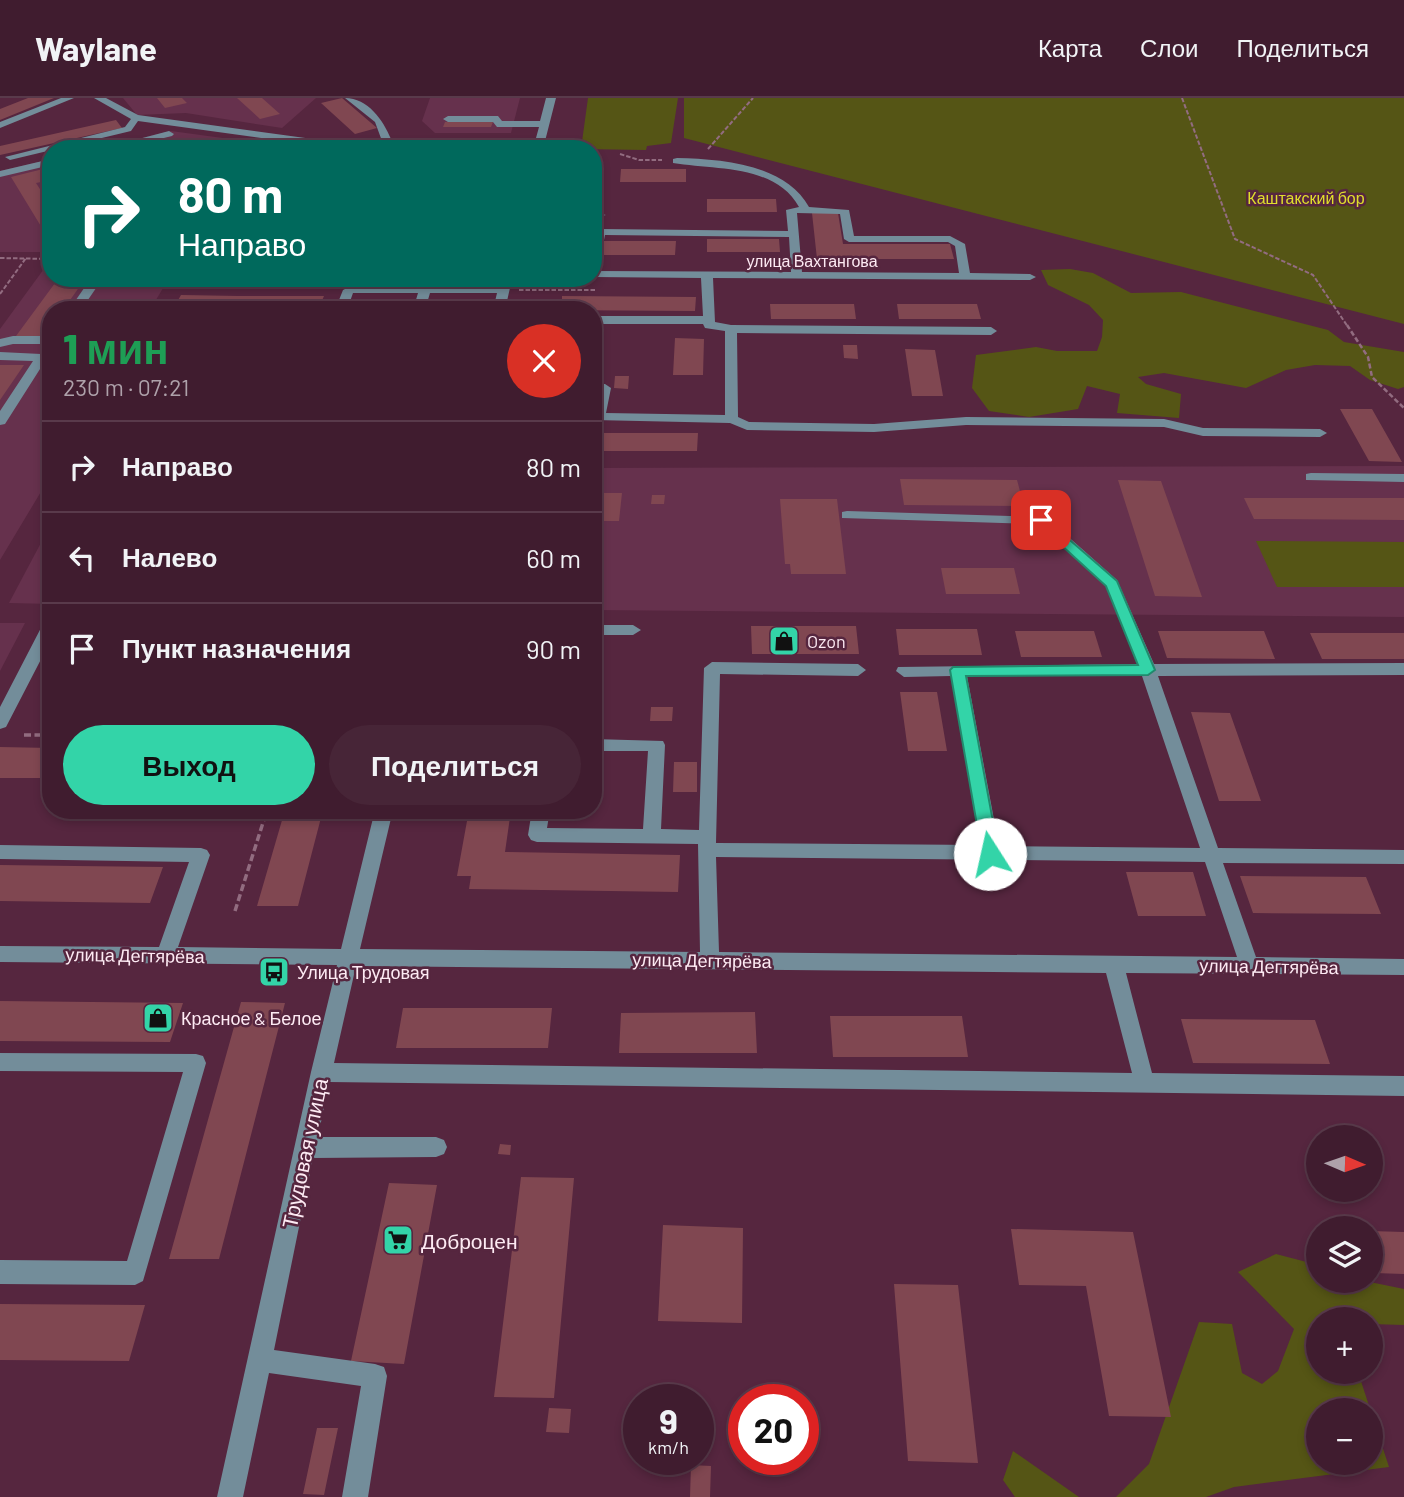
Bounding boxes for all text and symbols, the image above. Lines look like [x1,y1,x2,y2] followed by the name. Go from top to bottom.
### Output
[35,28,157,68] text: Waylane
[1038,33,1102,62] text: Карта
[1140,33,1198,62] text: Слои
[1236,33,1369,62] text: Поделиться
[178,164,283,223] text: 80 m
[63,168,154,259] icon: right
[1247,188,1365,207] park label: Каштакский бор
[178,224,306,262] text: Направо
[746,251,878,270] street label: улица Вахтангова
[63,322,169,372] text: 1 мин
[507,324,581,398] button: close
[63,373,189,401] text: 230 m · 07:21
[63,448,101,486] icon: right
[122,450,233,481] text: Направо
[526,451,581,482] text: 80 m
[1011,490,1071,550] pin
[1022,501,1060,539] icon: arrive
[63,539,101,577] icon: left
[122,541,217,572] text: Налево
[526,542,581,573] text: 60 m
[767,624,801,658] shop icon: Ozon
[63,630,101,668] icon: arrive
[807,630,846,652] place label: Ozon
[122,632,351,663] text: Пункт назначения
[526,633,581,664] text: 90 m
[63,725,315,805] button: Выход
[329,725,581,805] button: Поделиться
[953,817,1027,891] position arrow
[65,943,206,967] street label: улица Дегтярёва
[632,948,773,972] street label: улица Дегтярёва
[1199,954,1340,978] street label: улица Дегтярёва
[257,955,291,989] bus stop icon: Улица Трудовая
[297,961,430,983] place label: Улица Трудовая
[141,1001,175,1035] shop icon: Красное & Белое
[181,1007,321,1029] place label: Красное & Белое
[276,1075,332,1230] street label: Трудовая улица
[1306,1125,1382,1202] north arrow
[1306,1125,1383,1475] map controls
[1306,1216,1383,1293] button: layers
[381,1223,415,1257] supermarket icon: Доброцен
[421,1228,518,1253] place label: Доброцен
[1306,1307,1383,1384] button: +
[728,1384,819,1475] speed limit sign: 20
[1306,1398,1383,1475] button: −
[659,1399,678,1441] text: 9
[648,1436,689,1458] text: km/h

